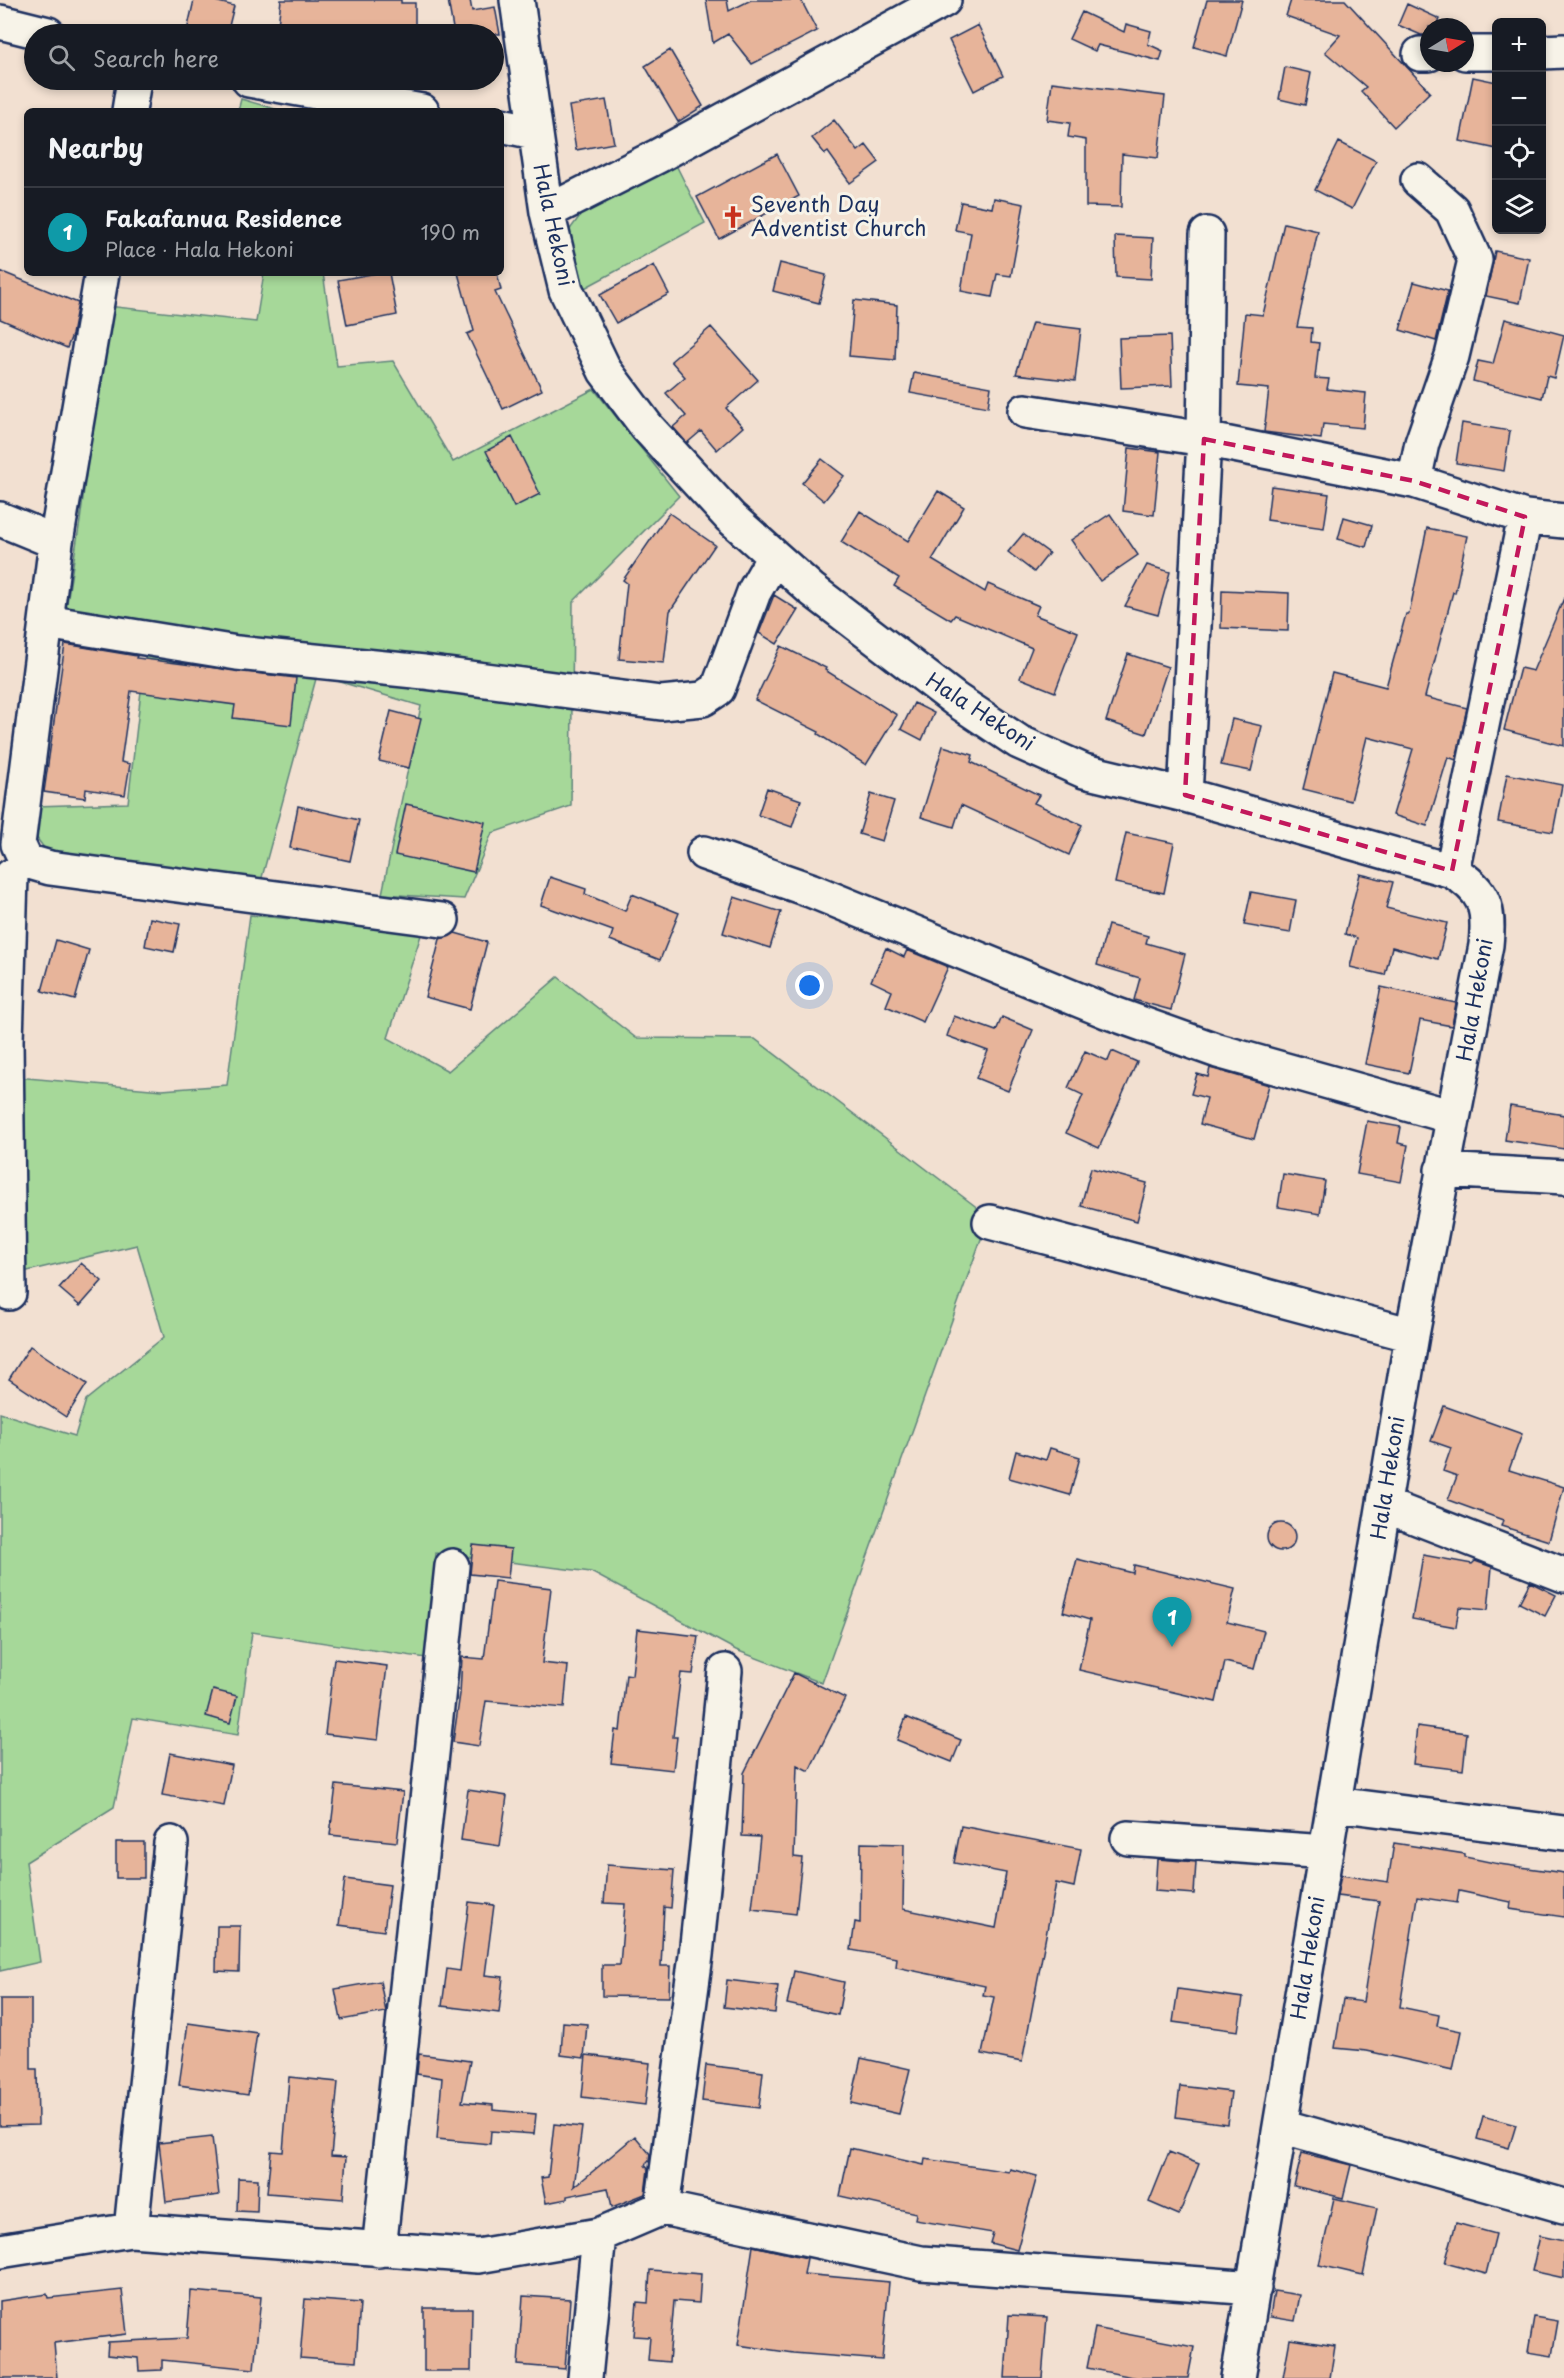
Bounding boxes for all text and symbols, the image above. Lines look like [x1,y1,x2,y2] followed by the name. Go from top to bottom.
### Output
[1420,18,1474,72] north arrow
[1492,18,1546,234] map controls
[1492,18,1546,72] button: +
[24,24,504,90] search box
[45,41,78,74] icon: search
[93,41,219,74] text: Search here
[1492,72,1546,126] button: −
[1492,126,1546,180] button: locate
[48,128,143,167] text: Nearby
[526,160,584,289] street label: Hala Hekoni
[1492,180,1546,234] button: layers
[751,187,926,243] place label: Seventh Day Adventist Church
[105,201,342,234] text: Fakafanua Residence
[720,204,746,230] church icon: Seventh Day Adventist Church
[63,217,72,247] text: 1
[421,217,480,247] text: 190 m
[105,234,294,264] text: Place · Hala Hekoni
[920,663,1042,758] street label: Hala Hekoni
[1446,936,1500,1064] street label: Hala Hekoni
[795,971,824,1000] your location
[1360,1414,1412,1542] street label: Hala Hekoni
[1152,1598,1192,1647] pin: 1
[1280,1894,1332,2022] street label: Hala Hekoni

